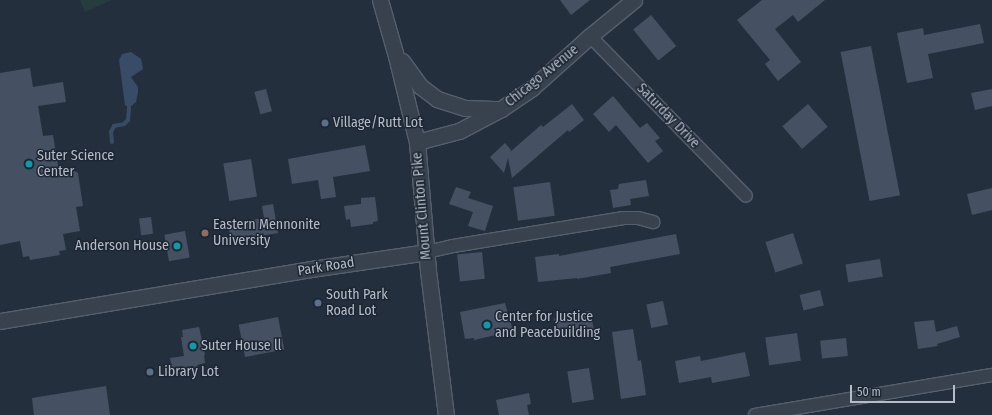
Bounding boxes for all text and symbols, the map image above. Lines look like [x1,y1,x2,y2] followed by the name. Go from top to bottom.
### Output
[502,41,582,111] street label: Chicago Avenue
[633,80,703,152] street label: Saturday Drive
[333,115,423,131] place label: Village/Rutt Lot
[320,118,330,128] marker: Village/Rutt Lot
[37,148,114,180] place label: Suter Science Center
[409,151,435,261] street label: Mount Clinton Pike
[24,159,34,169] marker: Suter Science Center
[213,217,320,250] place label: Eastern Mennonite University
[200,228,210,238] marker: Eastern Mennonite University
[75,238,169,254] place label: Anderson House
[172,241,182,251] marker: Anderson House
[296,254,356,280] street label: Park Road
[326,287,388,320] place label: South Park Road Lot
[313,298,323,308] marker: South Park Road Lot
[495,309,600,342] place label: Center for Justice and Peacebuilding
[482,320,492,330] marker: Center for Justice and Peacebuilding
[201,338,281,354] place label: Suter House ll
[188,341,198,351] marker: Suter House ll
[158,364,219,380] place label: Library Lot
[145,367,155,377] marker: Library Lot
[852,377,957,403] scale bar
[857,385,881,399] text: 50 m

